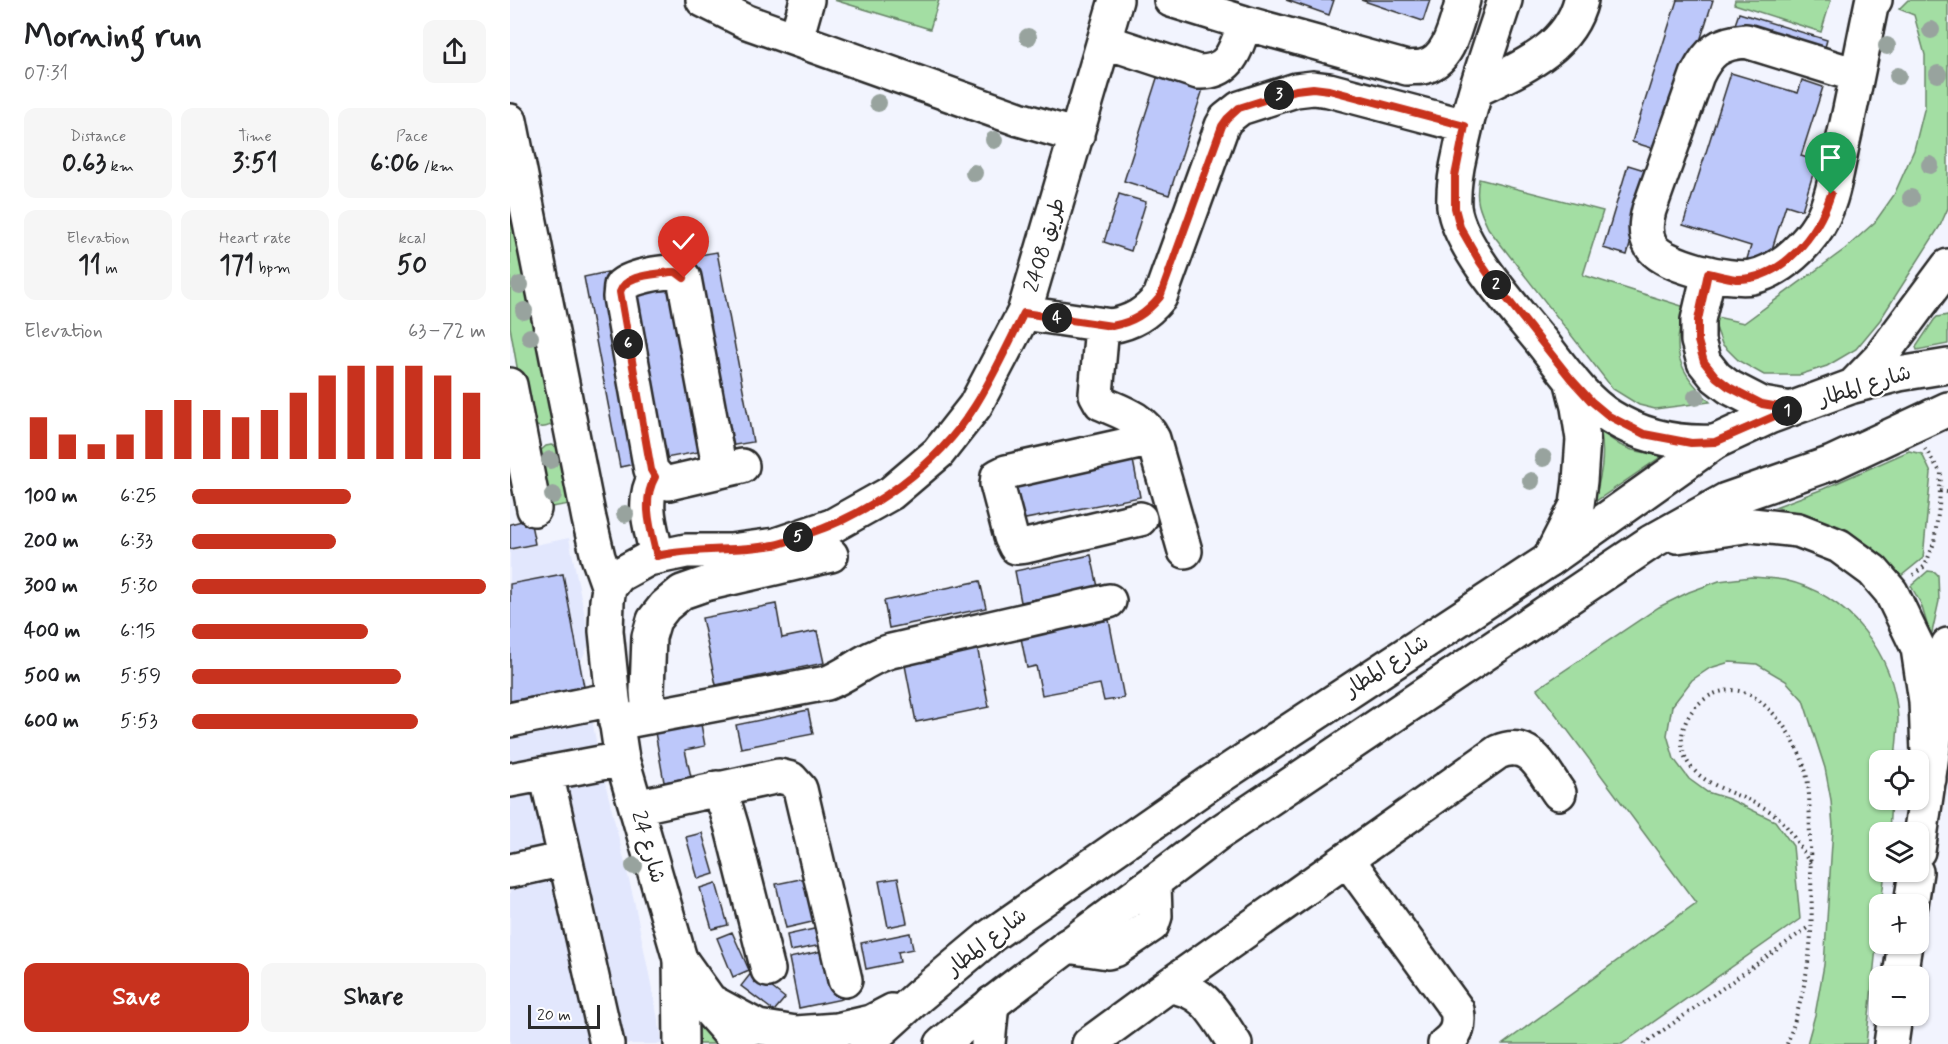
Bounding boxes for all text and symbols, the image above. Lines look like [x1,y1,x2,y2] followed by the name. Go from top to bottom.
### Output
[24,15,202,59] text: Morning run
[423,20,486,83] button: share
[24,60,68,87] text: 07:31
[1264,80,1294,110] pin: 3
[1275,84,1283,105] text: 3
[70,126,126,147] text: Distance
[238,126,272,147] text: Time
[396,126,428,147] text: Pace
[1805,132,1856,194] pin
[1814,141,1847,174] icon: arrive
[62,147,106,181] text: 0.63
[232,147,278,181] text: 3:51
[370,147,419,181] text: 6:06
[106,156,134,177] text: km
[419,156,454,177] text: /km
[1017,194,1073,296] street label: طريق 2408
[658,216,709,278] pin
[667,225,700,258] icon: check
[67,228,130,249] text: Elevation
[219,228,291,249] text: Heart rate
[399,228,425,249] text: kcal
[78,249,101,283] text: 11
[219,249,254,283] text: 171
[397,249,427,283] text: 50
[101,258,118,279] text: m
[254,258,291,279] text: bpm
[1481,270,1511,300] pin: 2
[1492,274,1500,295] text: 2
[1042,303,1072,333] pin: 4
[1052,307,1062,328] text: 4
[24,318,103,345] text: Elevation
[408,318,486,345] text: 63–72 m
[613,329,643,359] pin: 6
[624,333,632,354] text: 6
[1814,359,1915,414] street label: شارع المطار
[1772,396,1802,426] pin: 1
[1783,400,1791,421] text: 1
[24,483,78,510] text: 100 m
[120,483,156,510] text: 6:25
[783,522,813,552] pin: 5
[793,526,803,547] text: 5
[24,528,79,555] text: 200 m
[120,528,153,555] text: 6:33
[24,573,78,600] text: 300 m
[120,573,158,600] text: 5:30
[24,618,80,645] text: 400 m
[120,618,155,645] text: 6:15
[1338,628,1435,705] street label: شارع المطار
[24,663,81,690] text: 500 m
[120,663,161,690] text: 5:59
[24,708,79,735] text: 600 m
[120,708,158,735] text: 5:53
[1869,750,1929,1026] map controls
[1869,750,1929,810] button: locate
[624,807,672,887] street label: شارع 24
[1869,822,1929,882] button: layers
[1869,894,1929,954] button: +
[939,902,1033,984] street label: شارع المطار
[24,963,249,1032] button: Save
[261,963,486,1032] button: Share
[1869,966,1929,1026] button: −
[528,1002,600,1030] scale bar
[537,1005,571,1026] text: 20 m

